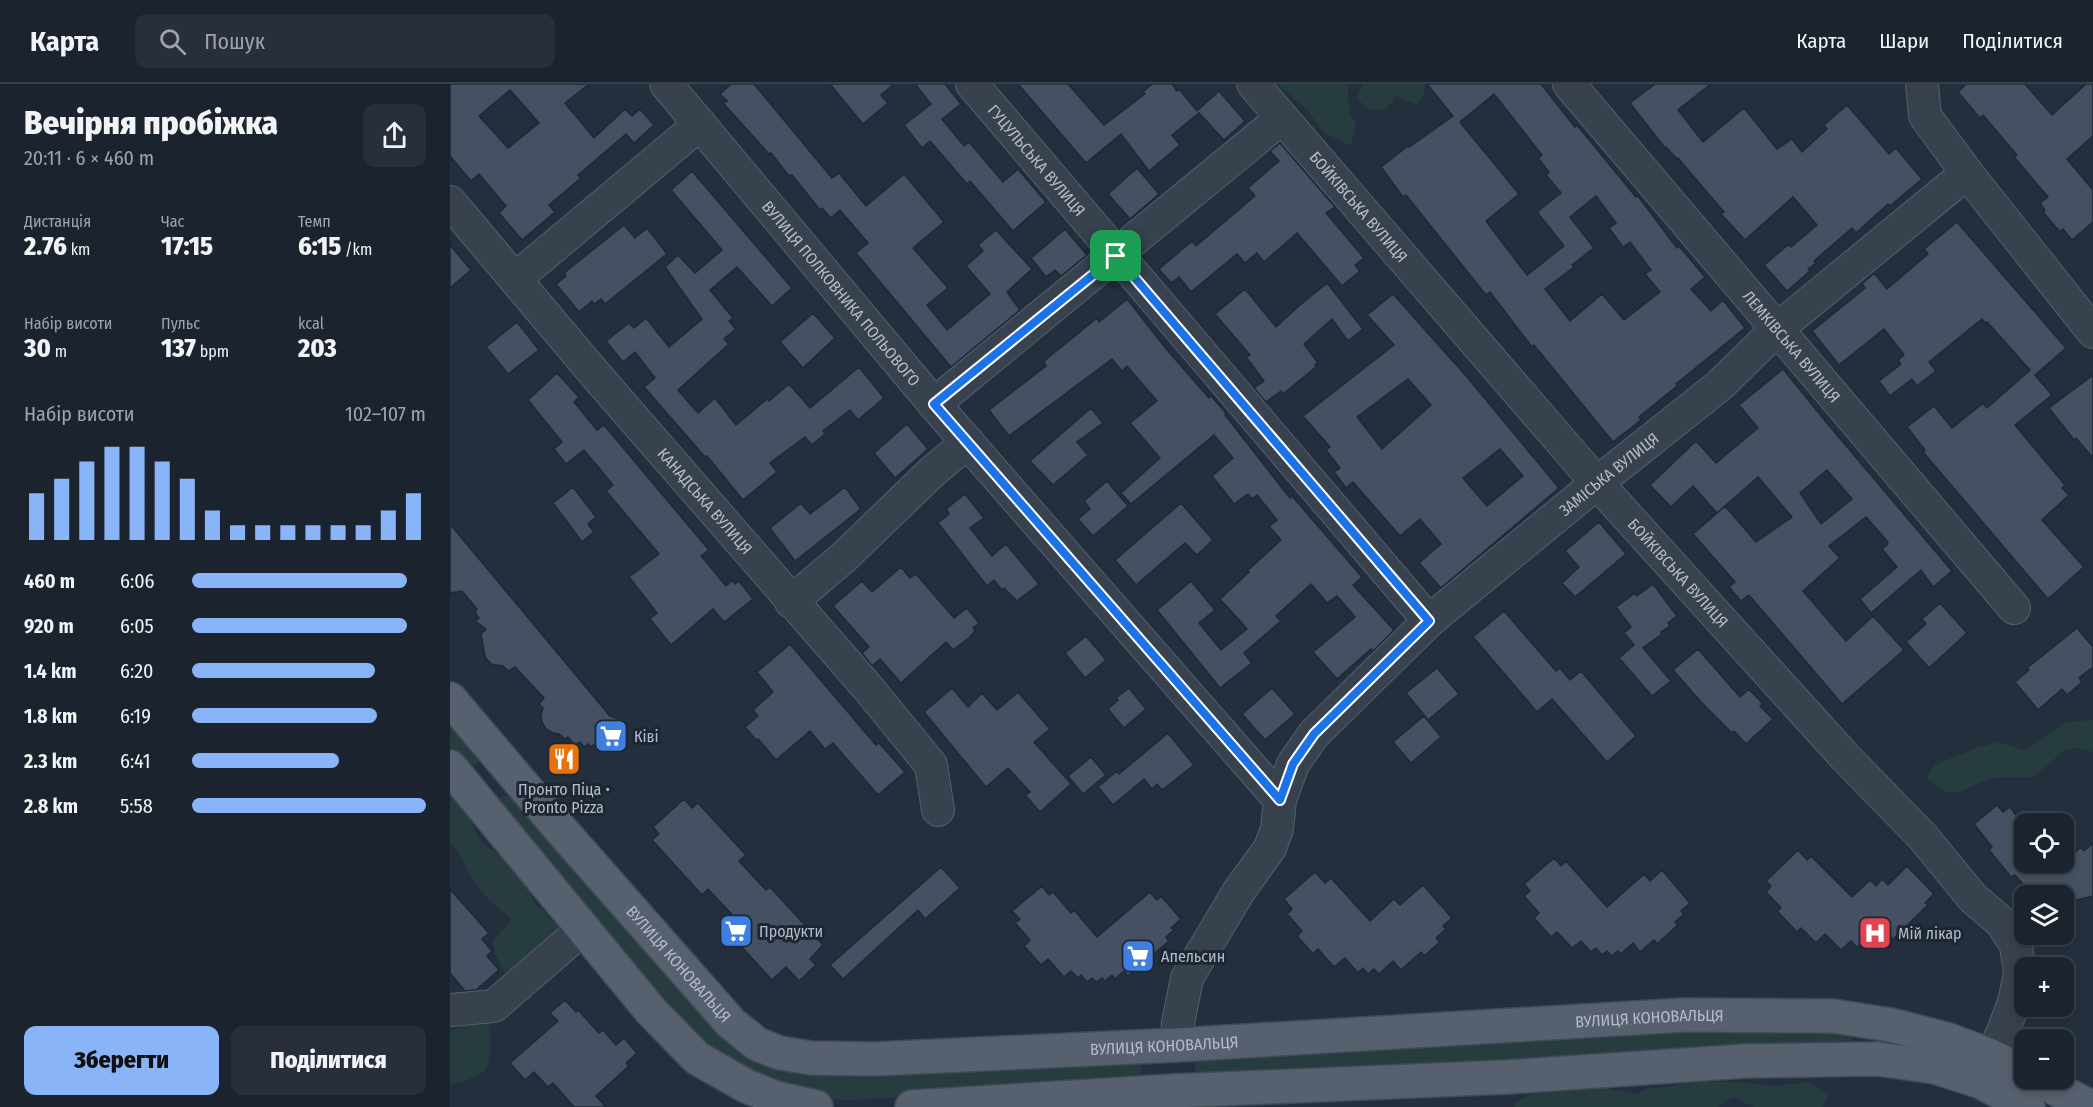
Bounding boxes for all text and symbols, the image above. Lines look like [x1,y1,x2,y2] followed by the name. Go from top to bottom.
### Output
[135,14,555,68] search box
[30,25,99,58] text: Карта
[156,25,189,58] icon: search
[204,28,265,55] text: Пошук
[1796,28,1846,54] text: Карта
[1879,28,1929,54] text: Шари
[1962,28,2063,54] text: Поділитися
[984,101,1090,220] street label: ГУЦУЛЬСЬКА ВУЛИЦЯ
[24,103,278,143] text: Вечірня пробіжка
[363,104,426,167] button: share
[24,146,154,170] text: 20:11 · 6 × 460 m
[1306,147,1412,266] street label: БОЙКІВСЬКА ВУЛИЦЯ
[758,197,924,390] street label: ВУЛИЦЯ ПОЛКОВНИКА ПОЛЬОВОГО
[24,212,91,231] text: Дистанція
[161,212,184,231] text: Час
[298,212,331,231] text: Темп
[1090,230,1141,281] pin
[24,231,67,262] text: 2.76
[161,231,213,262] text: 17:15
[298,231,341,262] text: 6:15
[1099,239,1132,272] icon: arrive
[67,240,90,259] text: km
[341,240,372,259] text: /km
[1739,287,1844,406] street label: ЛЕМКІВСЬКА ВУЛИЦЯ
[24,314,112,333] text: Набір висоти
[161,314,200,333] text: Пульс
[298,314,324,333] text: kcal
[24,333,51,364] text: 30
[161,333,196,364] text: 137
[298,333,337,364] text: 203
[51,342,67,361] text: m
[196,342,229,361] text: bpm
[24,402,135,426] text: Набір висоти
[345,402,426,426] text: 102–107 m
[1555,428,1662,520] street label: ЗАМІСЬКА ВУЛИЦЯ
[654,444,757,558] street label: КАНАДСЬКА ВУЛИЦЯ
[1624,514,1732,631] street label: БОЙКІВСЬКА ВУЛИЦЯ
[24,569,75,593] text: 460 m
[120,569,155,593] text: 6:06
[24,614,74,638] text: 920 m
[120,614,154,638] text: 6:05
[24,659,76,683] text: 1.4 km
[120,659,153,683] text: 6:20
[24,704,77,728] text: 1.8 km
[120,704,151,728] text: 6:19
[593,718,629,754] supermarket icon: Ківі
[634,727,659,746] place label: Ківі
[546,741,582,777] restaurant icon: Пронто Піца • Pronto Pizza
[24,749,77,773] text: 2.3 km
[120,749,150,773] text: 6:41
[518,780,610,817] place label: Пронто Піца • Pronto Pizza
[24,794,78,818] text: 2.8 km
[120,794,153,818] text: 5:58
[2014,813,2074,1089] map controls
[2014,813,2074,873] button: locate
[2014,885,2074,945] button: layers
[623,902,735,1026] street label: ВУЛИЦЯ КОНОВАЛЬЦЯ
[718,913,754,949] supermarket icon: Продукти
[1857,915,1893,951] hospital icon: Мій лікар
[759,922,823,941] place label: Продукти
[1898,924,1962,943] place label: Мій лікар
[1120,938,1156,974] supermarket icon: Апельсин
[1161,947,1225,966] place label: Апельсин
[2014,957,2074,1017] button: +
[1575,1005,1724,1031] street label: ВУЛИЦЯ КОНОВАЛЬЦЯ
[24,1026,219,1095] button: Зберегти
[231,1026,426,1095] button: Поділитися
[2014,1029,2074,1089] button: −
[1090,1032,1239,1059] street label: ВУЛИЦЯ КОНОВАЛЬЦЯ

